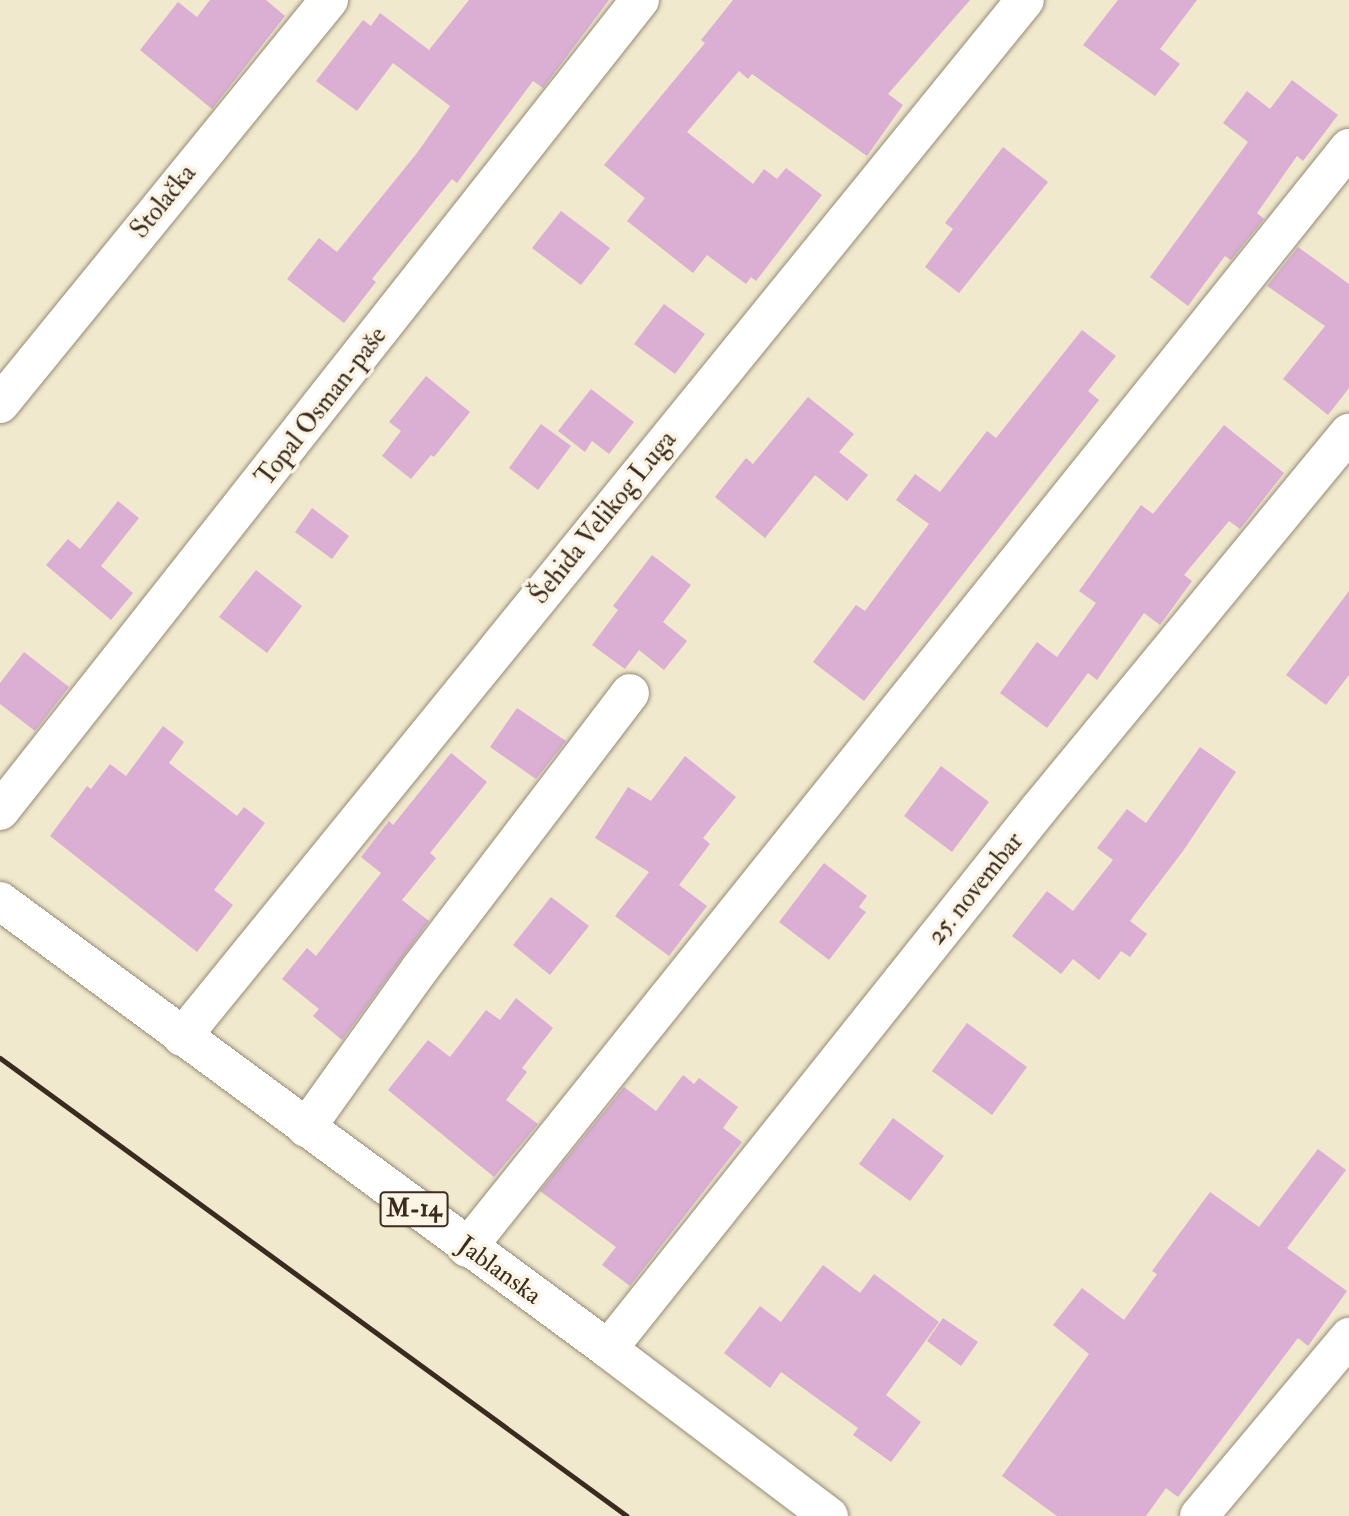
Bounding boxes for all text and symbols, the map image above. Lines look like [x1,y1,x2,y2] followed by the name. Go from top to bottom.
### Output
[125,159,203,245] street label: Stolačka
[250,321,394,493] street label: Topal Osman-paše
[525,425,683,611] street label: Šehida Velikog Luga
[921,827,1031,951] street label: 25. novembar
[379,1189,449,1230] road number: M-14
[451,1230,547,1312] street label: Jablanska

